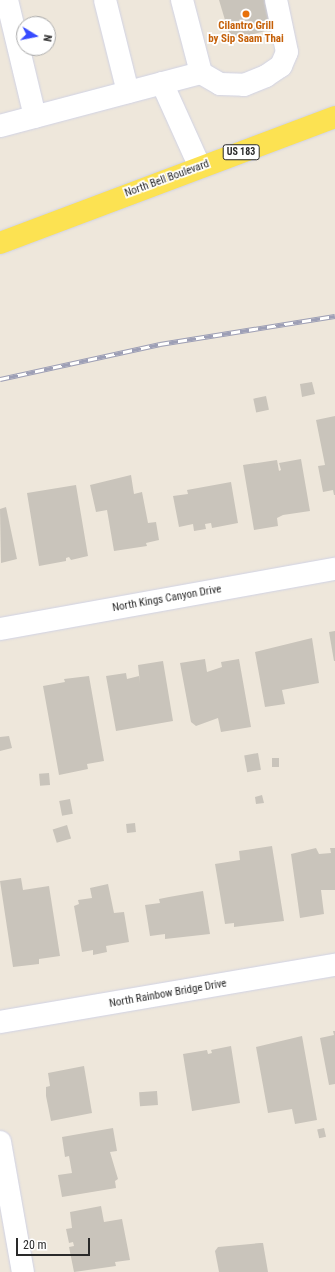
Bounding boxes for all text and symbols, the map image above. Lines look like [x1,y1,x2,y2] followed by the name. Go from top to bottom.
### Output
[241,9,251,19] marker: Cilantro Grill by Sip Saam Thai
[16,16,56,56] north arrow
[208,20,284,46] place label: Cilantro Grill by Sip Saam Thai
[40,34,54,42] text: N
[222,144,260,160] road number: US 183
[123,158,211,200] street label: North Bell Boulevard
[111,583,223,615] street label: North Kings Canyon Drive
[108,977,228,1011] street label: North Rainbow Bridge Drive
[18,1230,92,1256] scale bar
[23,1238,47,1252] text: 20 m

